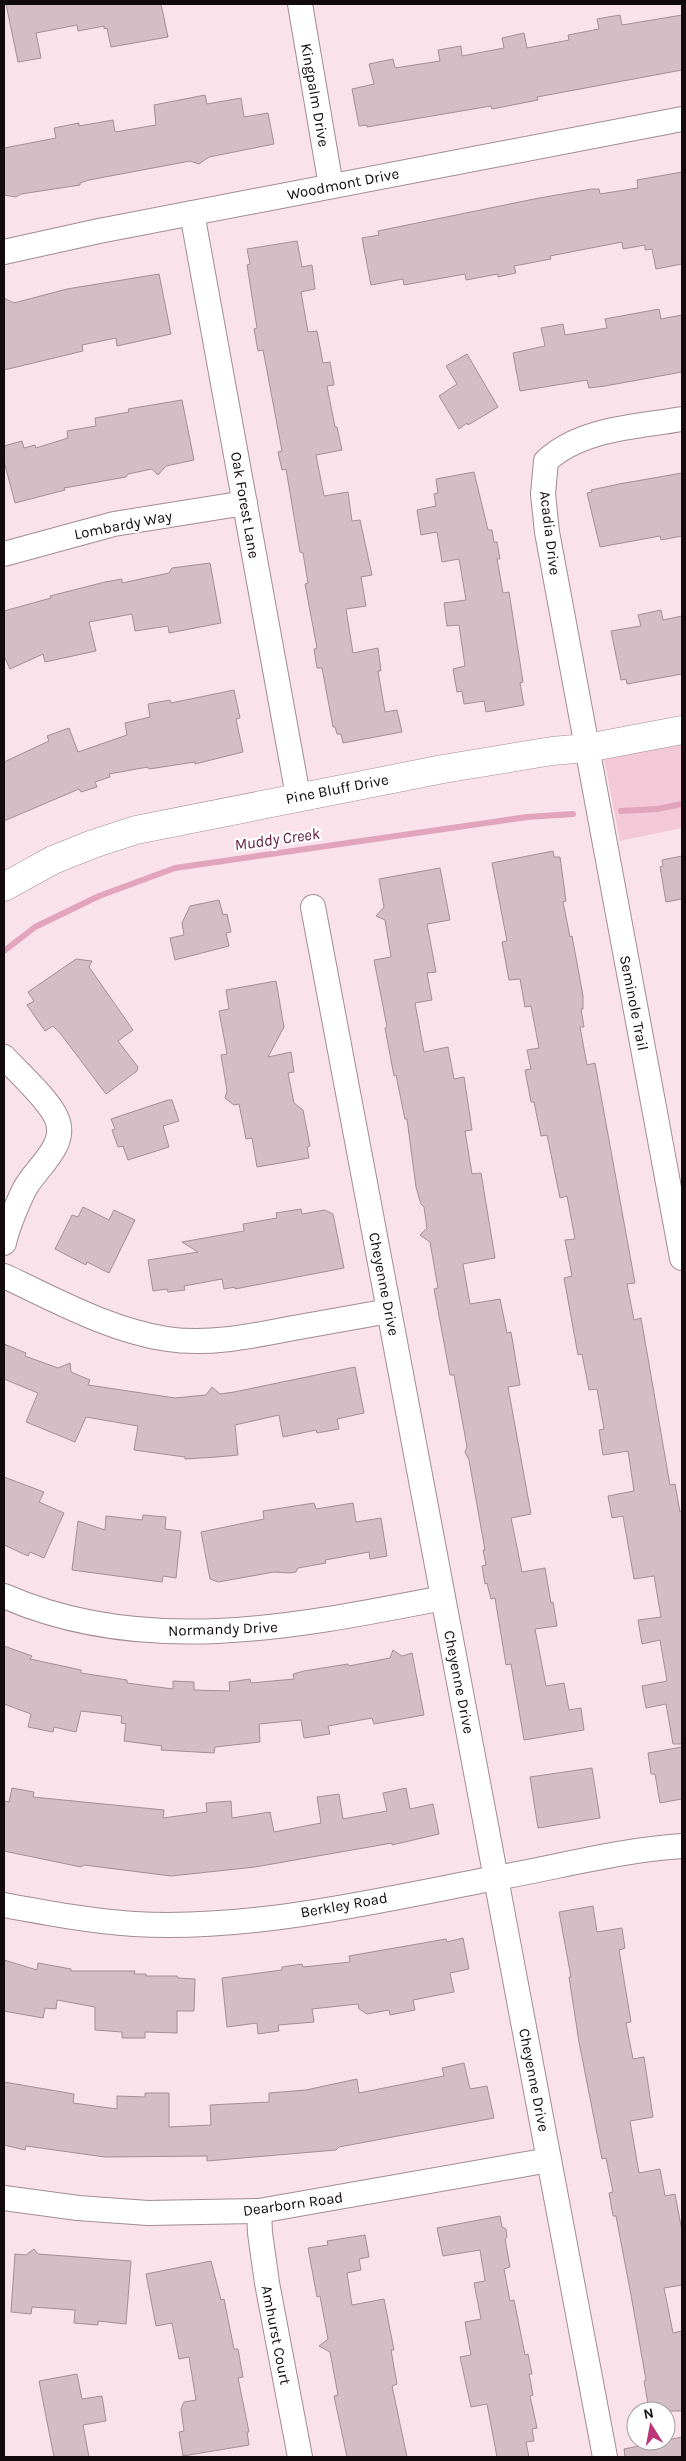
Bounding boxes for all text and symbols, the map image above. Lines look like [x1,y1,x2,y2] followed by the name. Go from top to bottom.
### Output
[297,42,333,148] street label: Kingpalm Drive
[285,164,401,204] street label: Woodmont Drive
[227,450,263,560] street label: Oak Forest Lane
[536,490,564,576] street label: Acadia Drive
[72,507,174,543] street label: Lombardy Way
[284,770,390,808] street label: Pine Bluff Drive
[233,824,322,854] water label: Muddy Creek
[616,954,652,1052] street label: Seminole Trail
[365,1231,403,1337] street label: Cheyenne Drive
[168,1618,278,1640] street label: Normandy Drive
[440,1629,478,1735] street label: Cheyenne Drive
[299,1889,389,1921] street label: Berkley Road
[515,2027,553,2133] street label: Cheyenne Drive
[242,2188,344,2220] street label: Dearborn Road
[258,2284,295,2387] street label: Amhurst Court
[626,2401,676,2451] north arrow
[642,2404,655,2423] text: N

